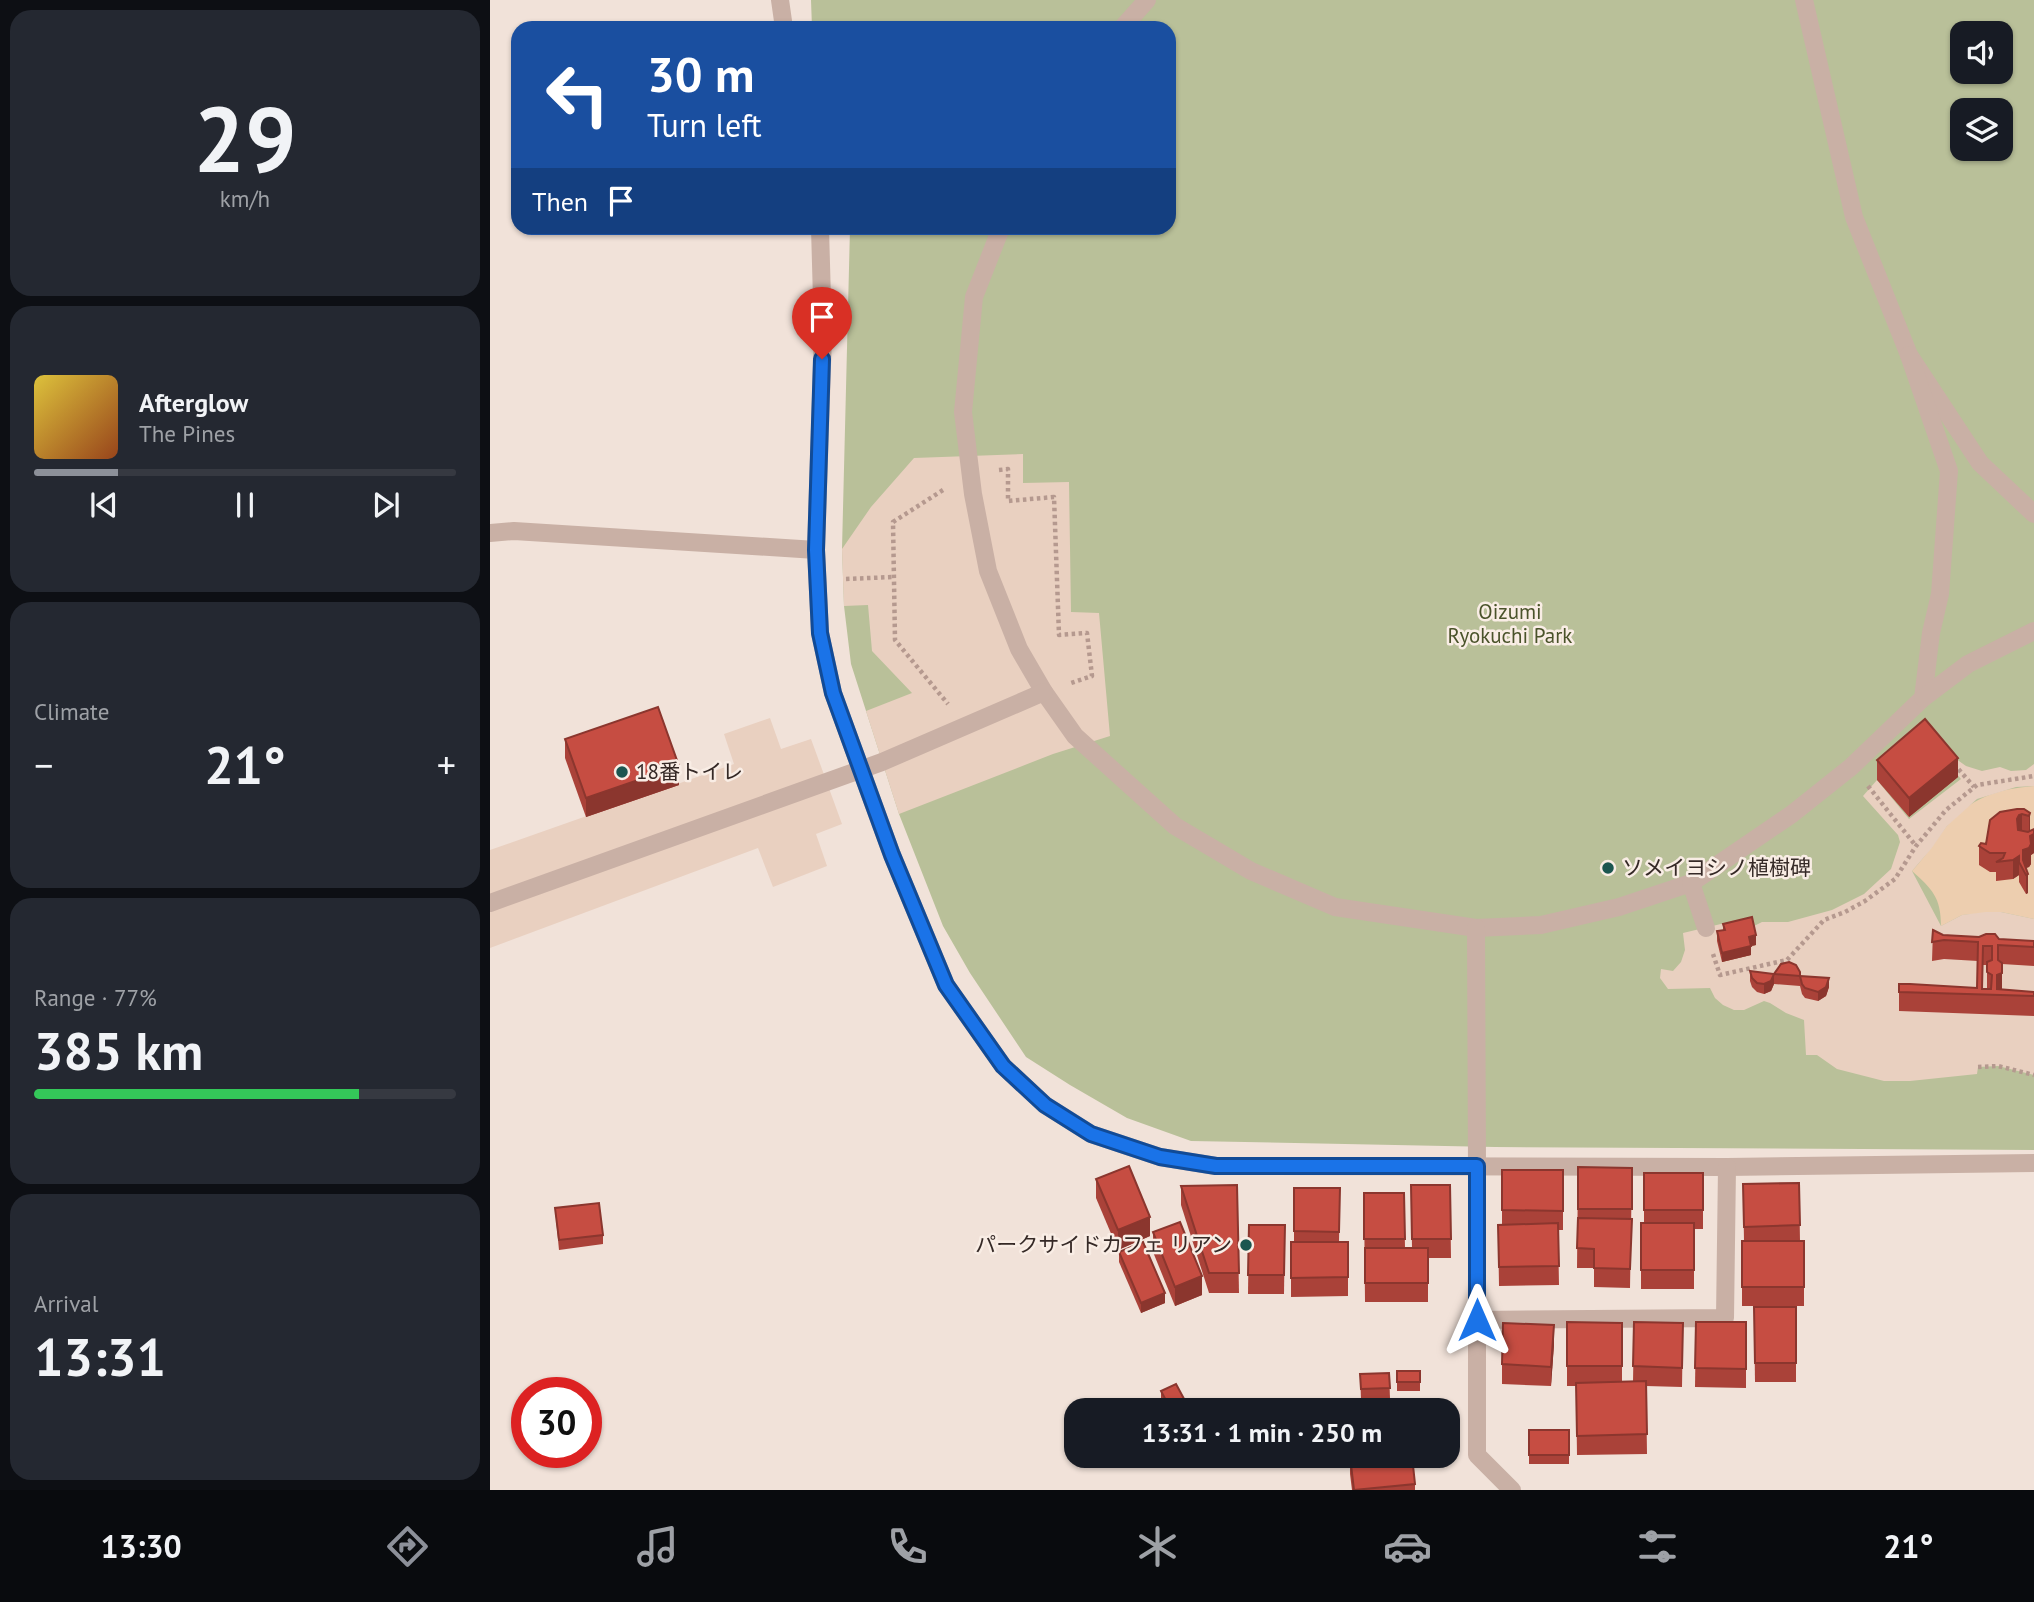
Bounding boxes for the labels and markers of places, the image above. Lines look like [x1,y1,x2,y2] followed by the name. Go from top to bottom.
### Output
[792,287,852,359] pin
[636,758,743,785] place label: 18番トイレ
[614,764,630,780] marker: 18番トイレ
[1622,854,1811,881] place label: ソメイヨシノ植樹碑
[1600,860,1616,876] marker: ソメイヨシノ植樹碑
[975,1231,1232,1258] place label: パークサイドカフェ リアン
[1238,1237,1254,1253] marker: パークサイドカフェ リアン

